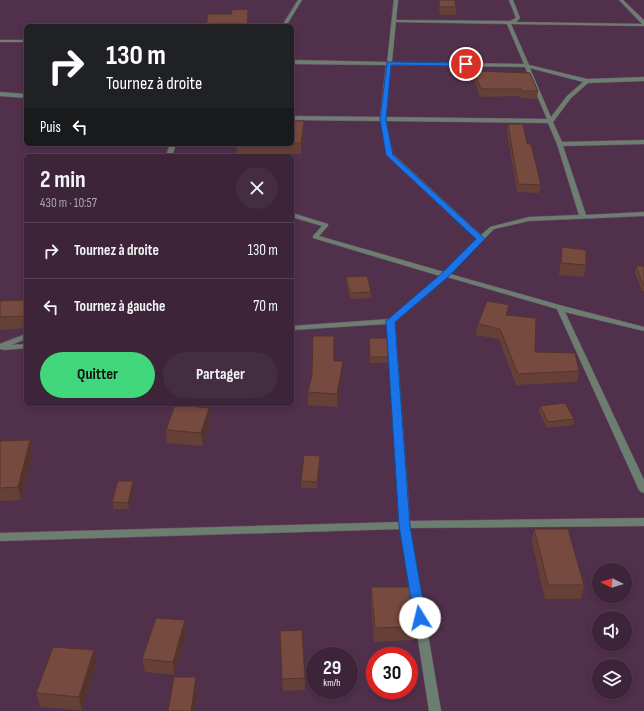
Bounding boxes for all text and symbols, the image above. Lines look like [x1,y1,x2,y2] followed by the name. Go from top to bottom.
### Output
[106,39,166,72] text: 130 m
[40,40,92,92] icon: right
[449,47,483,81] pin
[455,53,477,75] icon: arrive
[106,73,202,94] text: Tournez à droite
[69,116,91,138] icon: left
[40,118,61,137] text: Puis
[40,165,86,194] text: 2 min
[236,167,278,209] button: close
[40,195,97,211] text: 430 m · 10:57
[40,240,62,262] icon: right
[74,241,159,260] text: Tournez à droite
[248,241,278,260] text: 130 m
[40,296,62,318] icon: left
[74,297,165,316] text: Tournez à gauche
[253,297,278,316] text: 70 m
[40,352,155,398] button: Quitter
[163,352,278,398] button: Partager
[592,563,632,603] north arrow
[592,563,632,699] map controls
[399,597,441,639] position arrow
[592,611,632,651] button: sound
[366,647,418,699] speed limit sign: 30
[323,656,341,680] text: 29
[592,659,632,699] button: layers
[323,677,341,689] text: km/h

